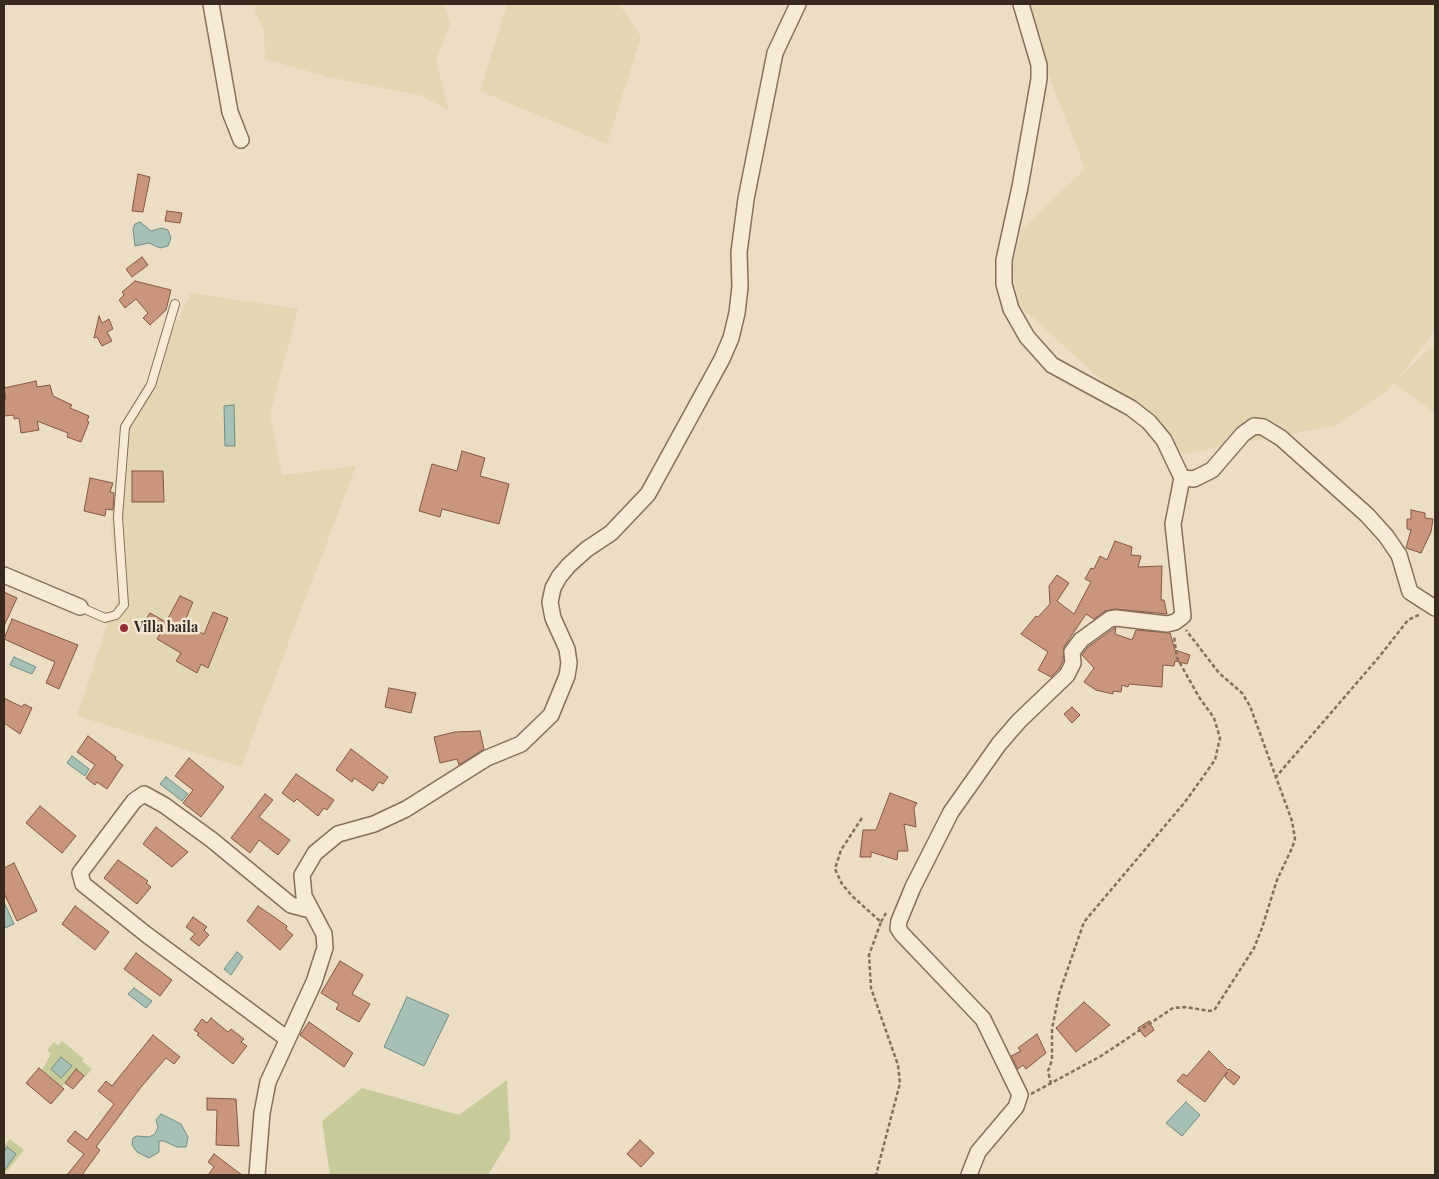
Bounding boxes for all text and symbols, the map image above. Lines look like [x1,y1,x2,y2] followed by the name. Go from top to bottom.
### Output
[134,620,198,636] place label: Villa baila
[118,622,130,634] marker: Villa baila

